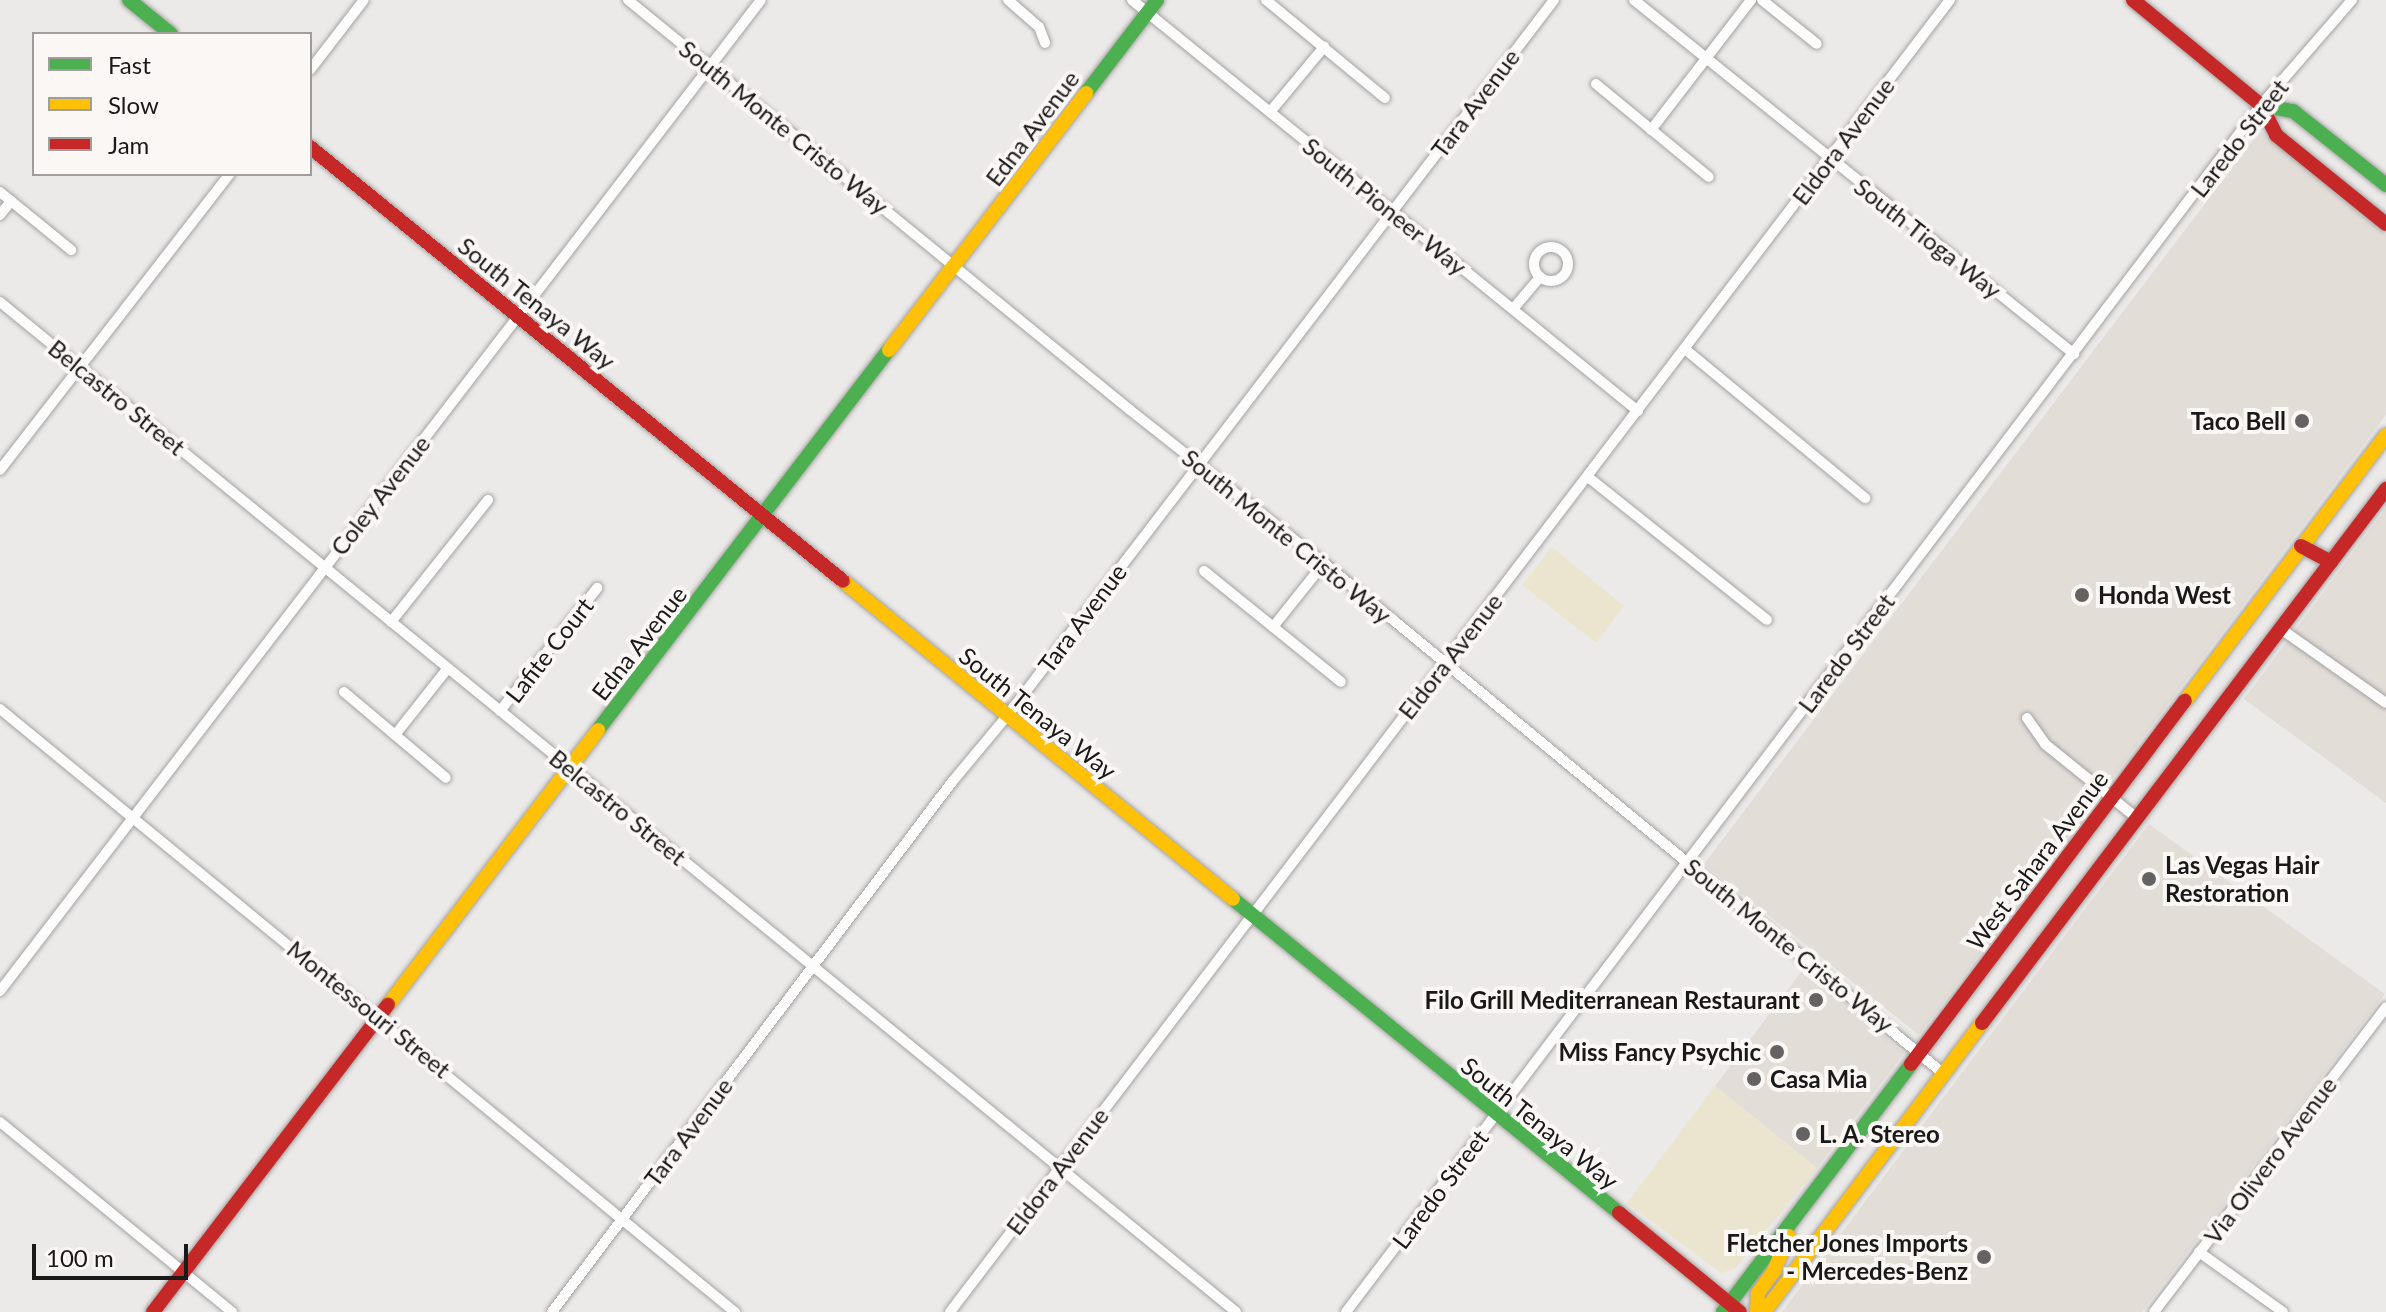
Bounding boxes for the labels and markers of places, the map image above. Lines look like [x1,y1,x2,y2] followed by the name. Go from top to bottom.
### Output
[2191,407,2286,435] place label: Taco Bell
[2293,412,2311,430] marker: Taco Bell
[2098,581,2231,609] place label: Honda West
[2073,586,2091,604] marker: Honda West
[2165,851,2320,907] place label: Las Vegas Hair Restoration
[2140,870,2158,888] marker: Las Vegas Hair Restoration
[1424,986,1800,1014] place label: Filo Grill Mediterranean Restaurant
[1807,991,1825,1009] marker: Filo Grill Mediterranean Restaurant
[1558,1038,1761,1066] place label: Miss Fancy Psychic
[1768,1043,1786,1061] marker: Miss Fancy Psychic
[1770,1065,1867,1093] place label: Casa Mia
[1745,1070,1763,1088] marker: Casa Mia
[1819,1120,1941,1148] place label: L. A. Stereo
[1794,1125,1812,1143] marker: L. A. Stereo
[1725,1229,1968,1285] place label: Fletcher Jones Imports - Mercedes-Benz
[1975,1248,1993,1266] marker: Fletcher Jones Imports - Mercedes-Benz

